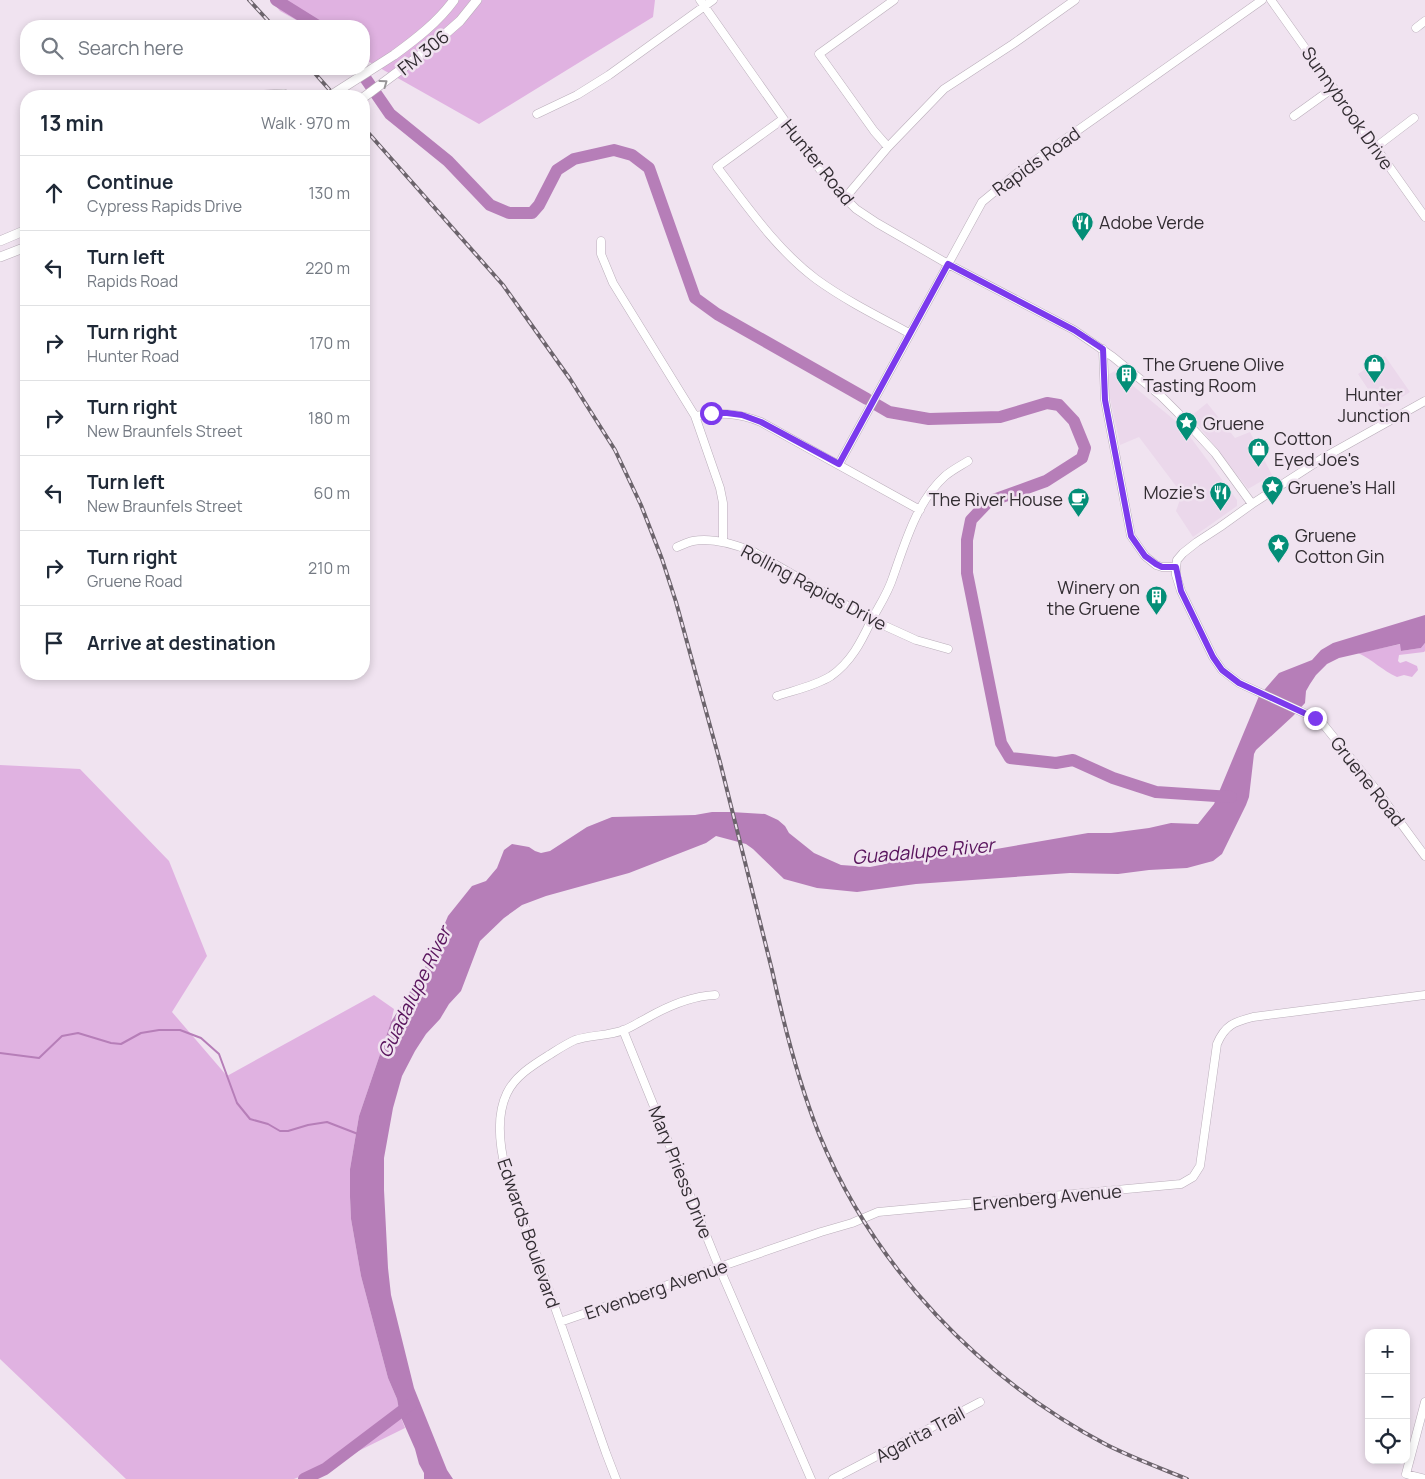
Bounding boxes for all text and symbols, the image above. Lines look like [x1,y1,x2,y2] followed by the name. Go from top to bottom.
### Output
[20,20,370,75] search box
[392,24,454,80] street label: FM 306
[38,34,66,62] icon: search
[78,35,184,61] text: Search here
[1297,42,1399,174] street label: Sunnybrook Drive
[378,80,388,89] one-way arrow
[40,109,104,137] text: 13 min
[261,112,350,134] text: Walk · 970 m
[776,114,860,210] street label: Hunter Road
[987,121,1085,201] street label: Rapids Road
[87,169,173,195] text: Continue
[40,179,68,207] icon: ahead
[308,182,350,204] text: 130 m
[87,195,242,217] text: Cypress Rapids Drive
[1071,210,1095,241] restaurant icon: Adobe Verde
[1099,210,1204,234] place label: Adobe Verde
[87,244,165,270] text: Turn left
[40,254,68,282] icon: left
[305,257,350,279] text: 220 m
[87,270,178,292] text: Rapids Road
[87,319,177,345] text: Turn right
[40,329,68,357] icon: right
[309,332,350,354] text: 170 m
[87,345,179,367] text: Hunter Road
[1143,352,1284,397] place label: The Gruene Olive Tasting Room
[1362,352,1386,383] shop icon: Hunter Junction
[1115,362,1139,393] building icon: The Gruene Olive Tasting Room
[1338,382,1410,427] place label: Hunter Junction
[87,394,177,420] text: Turn right
[700,402,723,425] route start
[40,404,68,432] icon: right
[308,407,350,429] text: 180 m
[1175,411,1199,442] place icon: Gruene
[1203,411,1264,435] place label: Gruene
[87,420,243,442] text: New Braunfels Street
[1274,426,1360,471] place label: Cotton Eyed Joe's
[1246,436,1270,467] shop icon: Cotton Eyed Joe's
[87,469,165,495] text: Turn left
[1260,475,1284,506] place icon: Gruene's Hall
[1288,475,1396,499] place label: Gruene's Hall
[40,479,68,507] icon: left
[1143,480,1205,504] place label: Mozie's
[1209,480,1233,511] restaurant icon: Mozie's
[314,482,350,504] text: 60 m
[929,487,1063,511] place label: The River House
[1067,487,1091,518] cafe icon: The River House
[87,495,243,517] text: New Braunfels Street
[1295,523,1384,568] place label: Gruene Cotton Gin
[1267,533,1291,564] place icon: Gruene Cotton Gin
[737,538,891,636] street label: Rolling Rapids Drive
[87,544,177,570] text: Turn right
[40,554,68,582] icon: right
[308,557,350,579] text: 210 m
[87,570,183,592] text: Gruene Road
[1047,575,1140,620] place label: Winery on the Gruene
[1144,585,1168,616] building icon: Winery on the Gruene
[40,629,68,657] icon: arrive
[87,630,276,656] text: Arrive at destination
[1304,707,1327,730] route end
[1325,731,1411,831] street label: Gruene Road
[851,832,997,870] water label: Guadalupe River
[371,920,458,1062] water label: Guadalupe River
[643,1102,719,1242] street label: Mary Priess Drive
[492,1155,566,1311] street label: Edwards Boulevard
[971,1179,1123,1215] street label: Ervenberg Avenue
[581,1253,731,1325] street label: Ervenberg Avenue
[1365,1329,1410,1464] map controls
[1365,1329,1410,1374] button: +
[1365,1374,1410,1419] button: −
[871,1400,969,1468] street label: Agarita Trail
[1365,1419,1410,1464] button: locate

